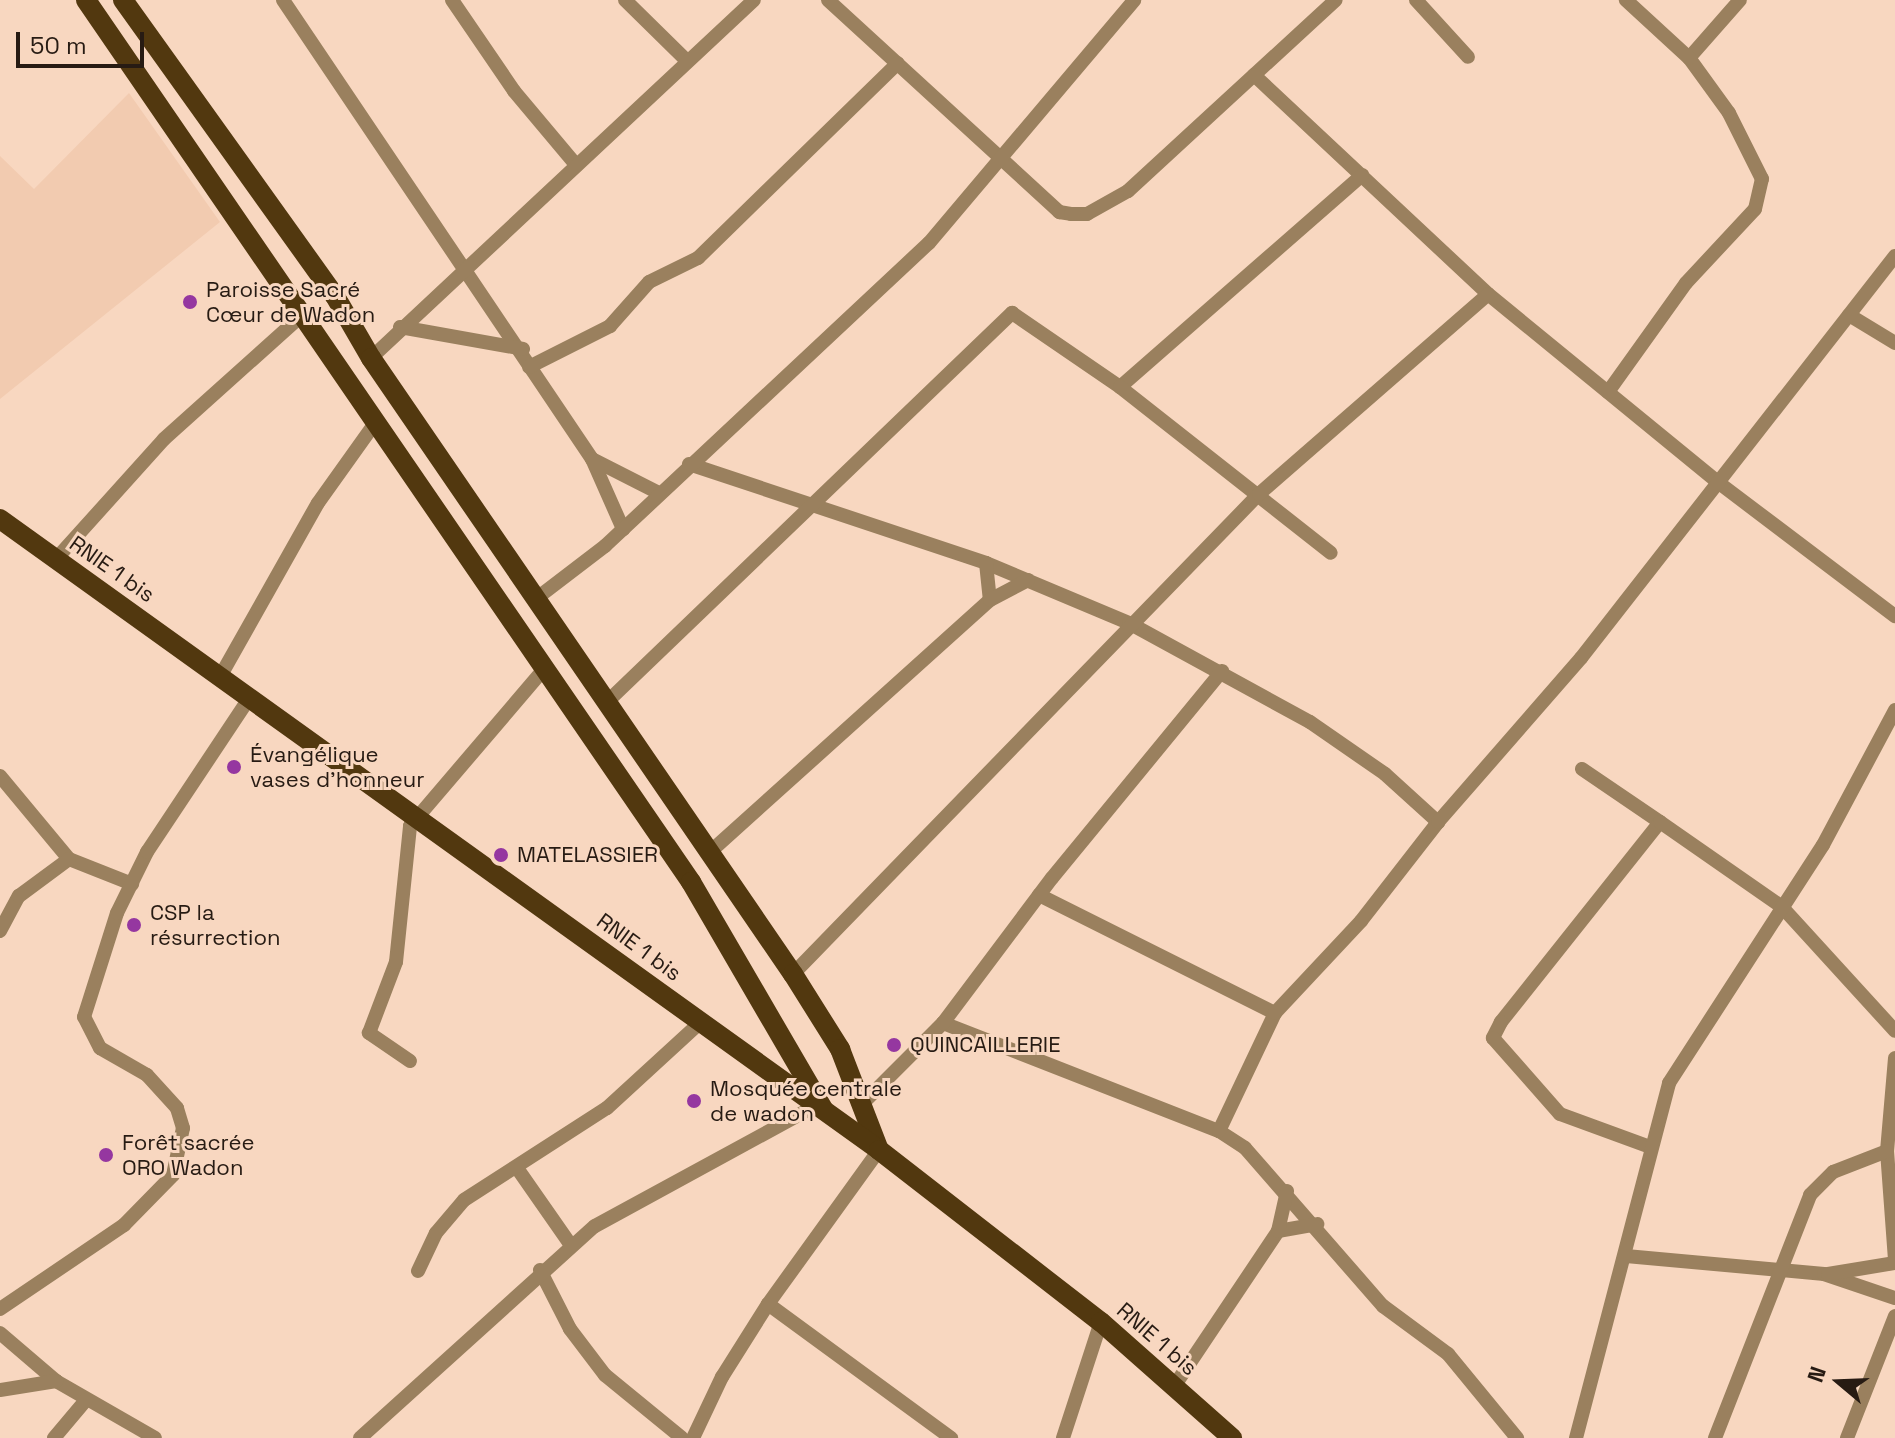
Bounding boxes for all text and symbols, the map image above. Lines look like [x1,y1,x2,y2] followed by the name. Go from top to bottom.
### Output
[20,16,148,66] scale bar
[30,30,87,61] text: 50 m
[206,276,375,328] place label: Paroisse Sacré Cœur de Wadon
[181,293,199,311] marker: Paroisse Sacré Cœur de Wadon
[64,530,160,608] street label: RNIE 1 bis
[250,741,424,792] place label: Évangélique vases d'honneur
[225,758,243,776] marker: Évangélique vases d'honneur
[517,842,658,868] place label: MATELASSIER
[492,846,510,864] marker: MATELASSIER
[150,899,281,950] place label: CSP la résurrection
[592,908,686,986] street label: RNIE 1 bis
[125,916,143,934] marker: CSP la résurrection
[910,1032,1061,1058] place label: QUINCAILLERIE
[885,1036,903,1054] marker: QUINCAILLERIE
[710,1075,902,1126] place label: Mosquée centrale de wadon
[685,1092,703,1110] marker: Mosquée centrale de wadon
[122,1129,255,1180] place label: Forêt sacrée ORO Wadon
[97,1146,115,1164] marker: Forêt sacrée ORO Wadon
[1111,1297,1203,1381] street label: RNIE 1 bis
[1799,1342,1879,1422] north arrow
[1801,1363,1832,1386] text: N

